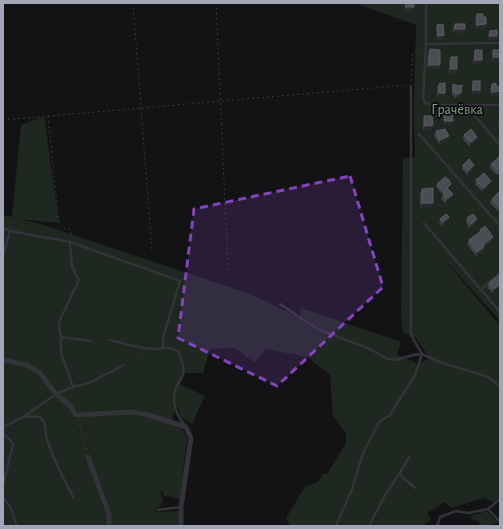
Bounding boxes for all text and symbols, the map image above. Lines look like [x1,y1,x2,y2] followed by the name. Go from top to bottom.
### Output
[431,103,483,117] park label: Грачёвка

